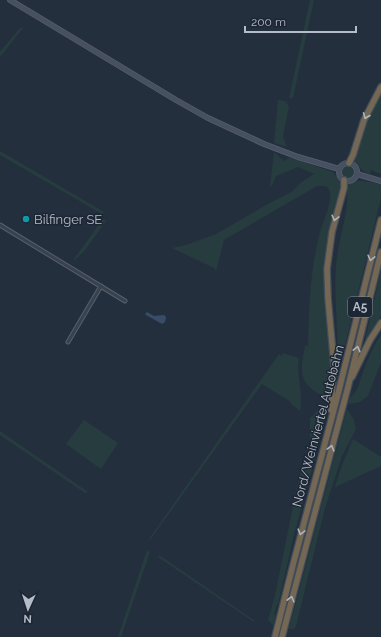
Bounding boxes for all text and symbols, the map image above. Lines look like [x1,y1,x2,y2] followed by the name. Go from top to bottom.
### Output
[245,8,356,34] scale bar
[251,15,286,29] text: 200 m
[362,113,370,120] one-way arrow
[34,212,102,227] place label: Bilfinger SE
[21,214,31,224] marker: Bilfinger SE
[332,215,340,221] one-way arrow
[368,254,376,261] one-way arrow
[348,297,372,317] road number: A5
[289,343,347,509] street label: Nord/Weinviertel Autobahn
[352,346,361,353] one-way arrow
[326,445,335,452] one-way arrow
[298,528,306,535] one-way arrow
[8,589,48,629] north arrow
[286,596,295,603] one-way arrow
[23,612,32,625] text: N

